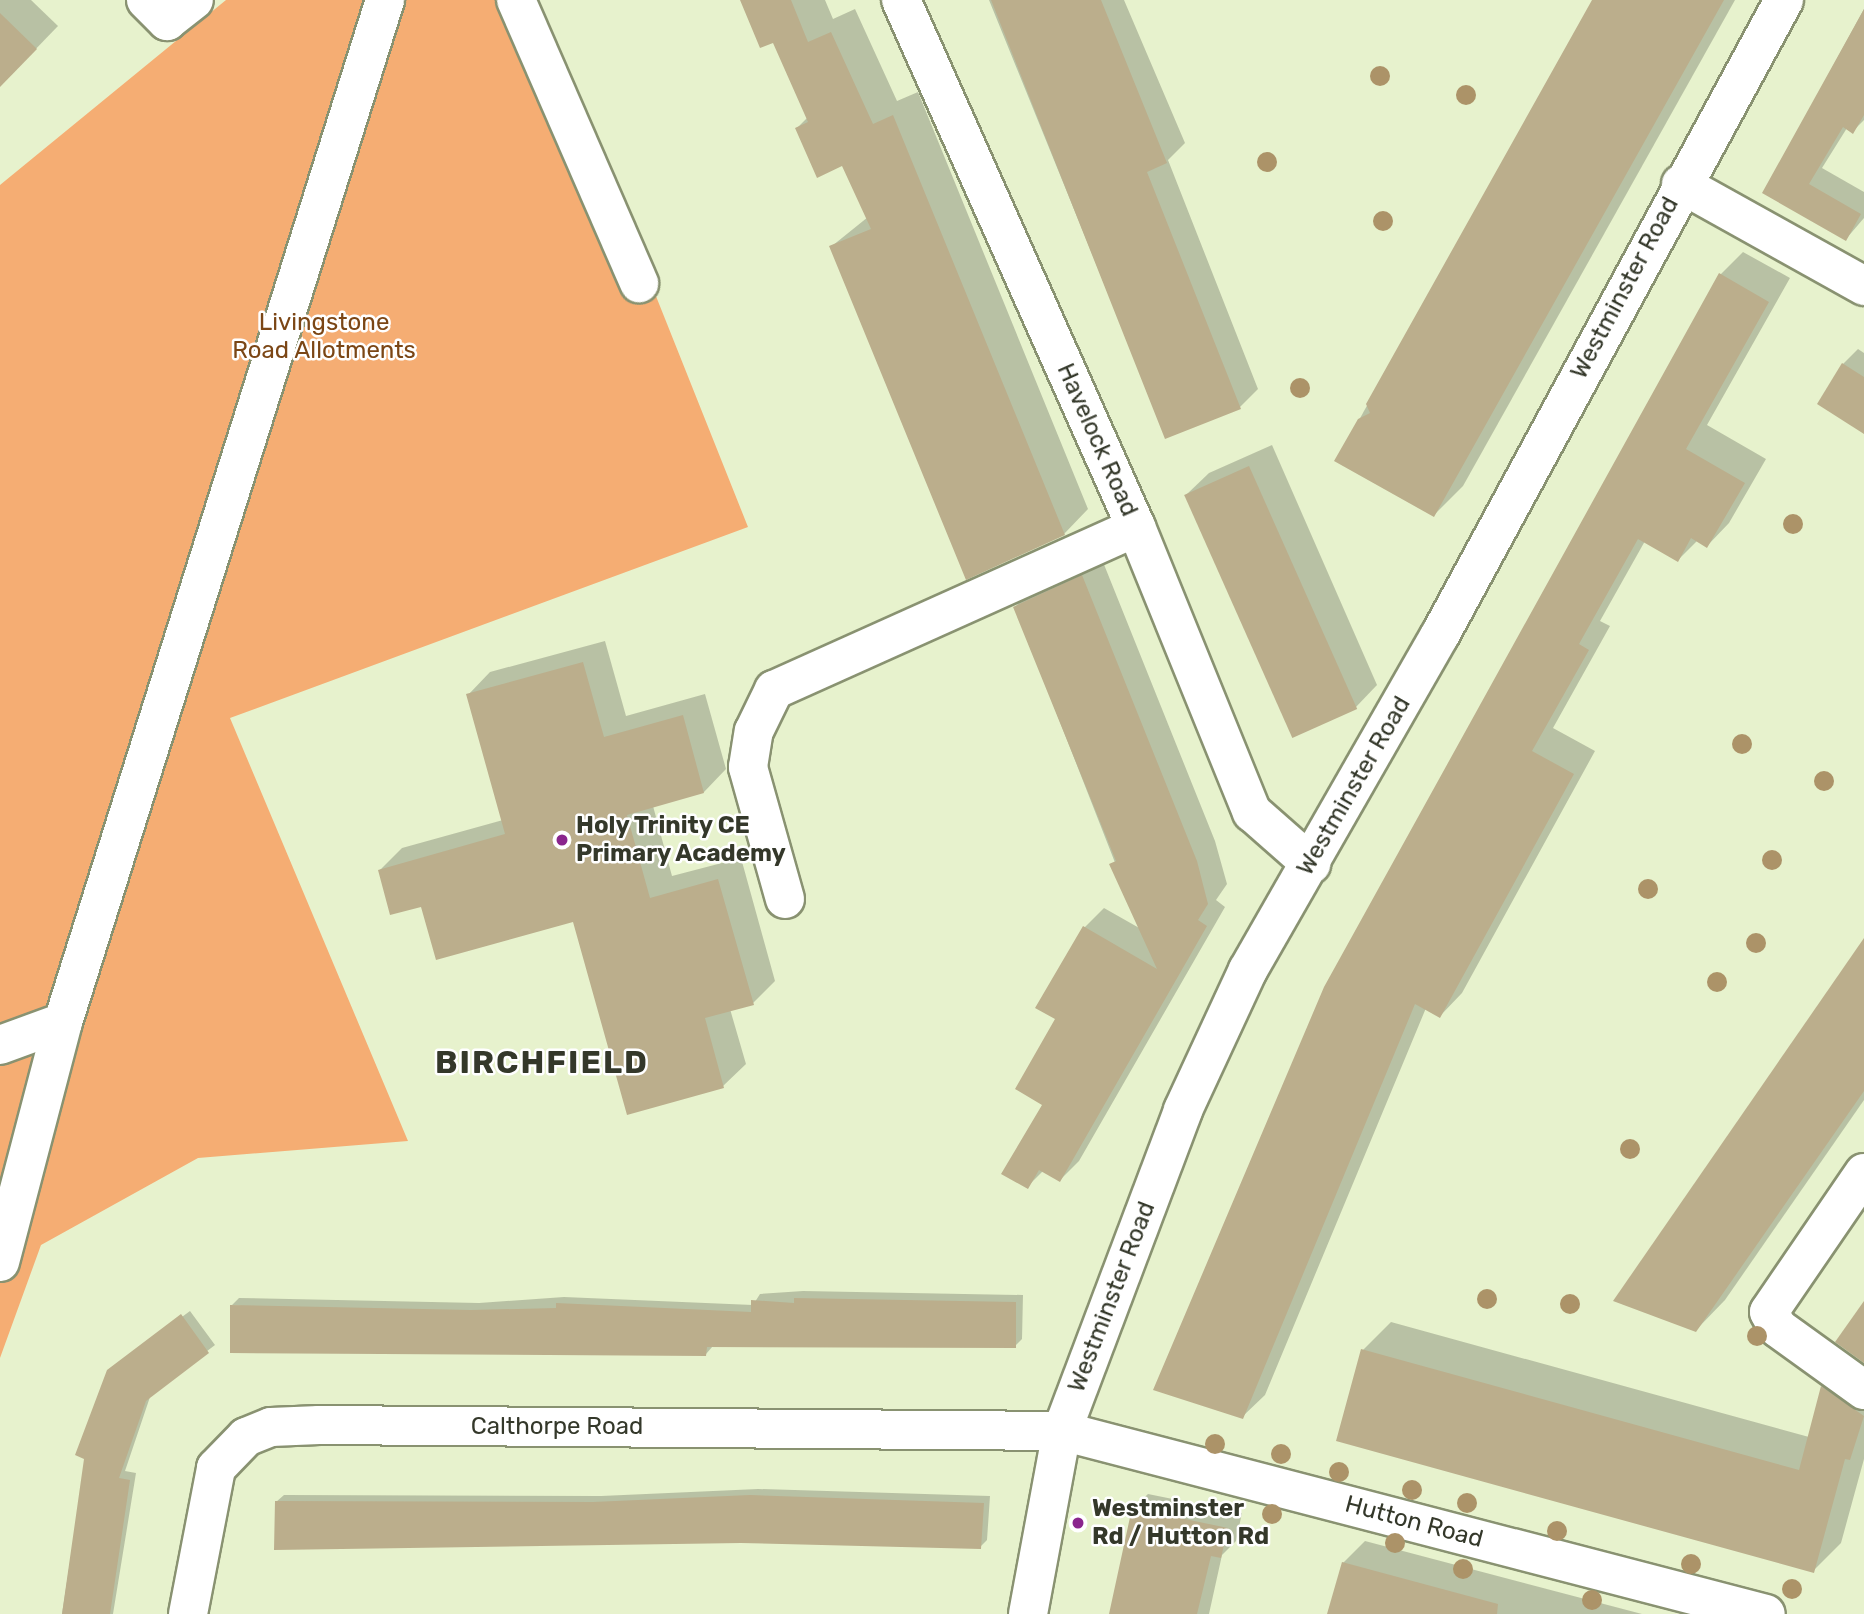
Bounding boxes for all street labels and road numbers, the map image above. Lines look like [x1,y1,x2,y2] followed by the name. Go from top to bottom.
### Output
[1565,192,1685,384] street label: Westminster Road
[1050,359,1144,521] street label: Havelock Road
[1291,691,1417,881] street label: Westminster Road
[1062,1197,1162,1397] street label: Westminster Road
[471,1413,643,1441] street label: Calthorpe Road
[1342,1490,1486,1554] street label: Hutton Road

